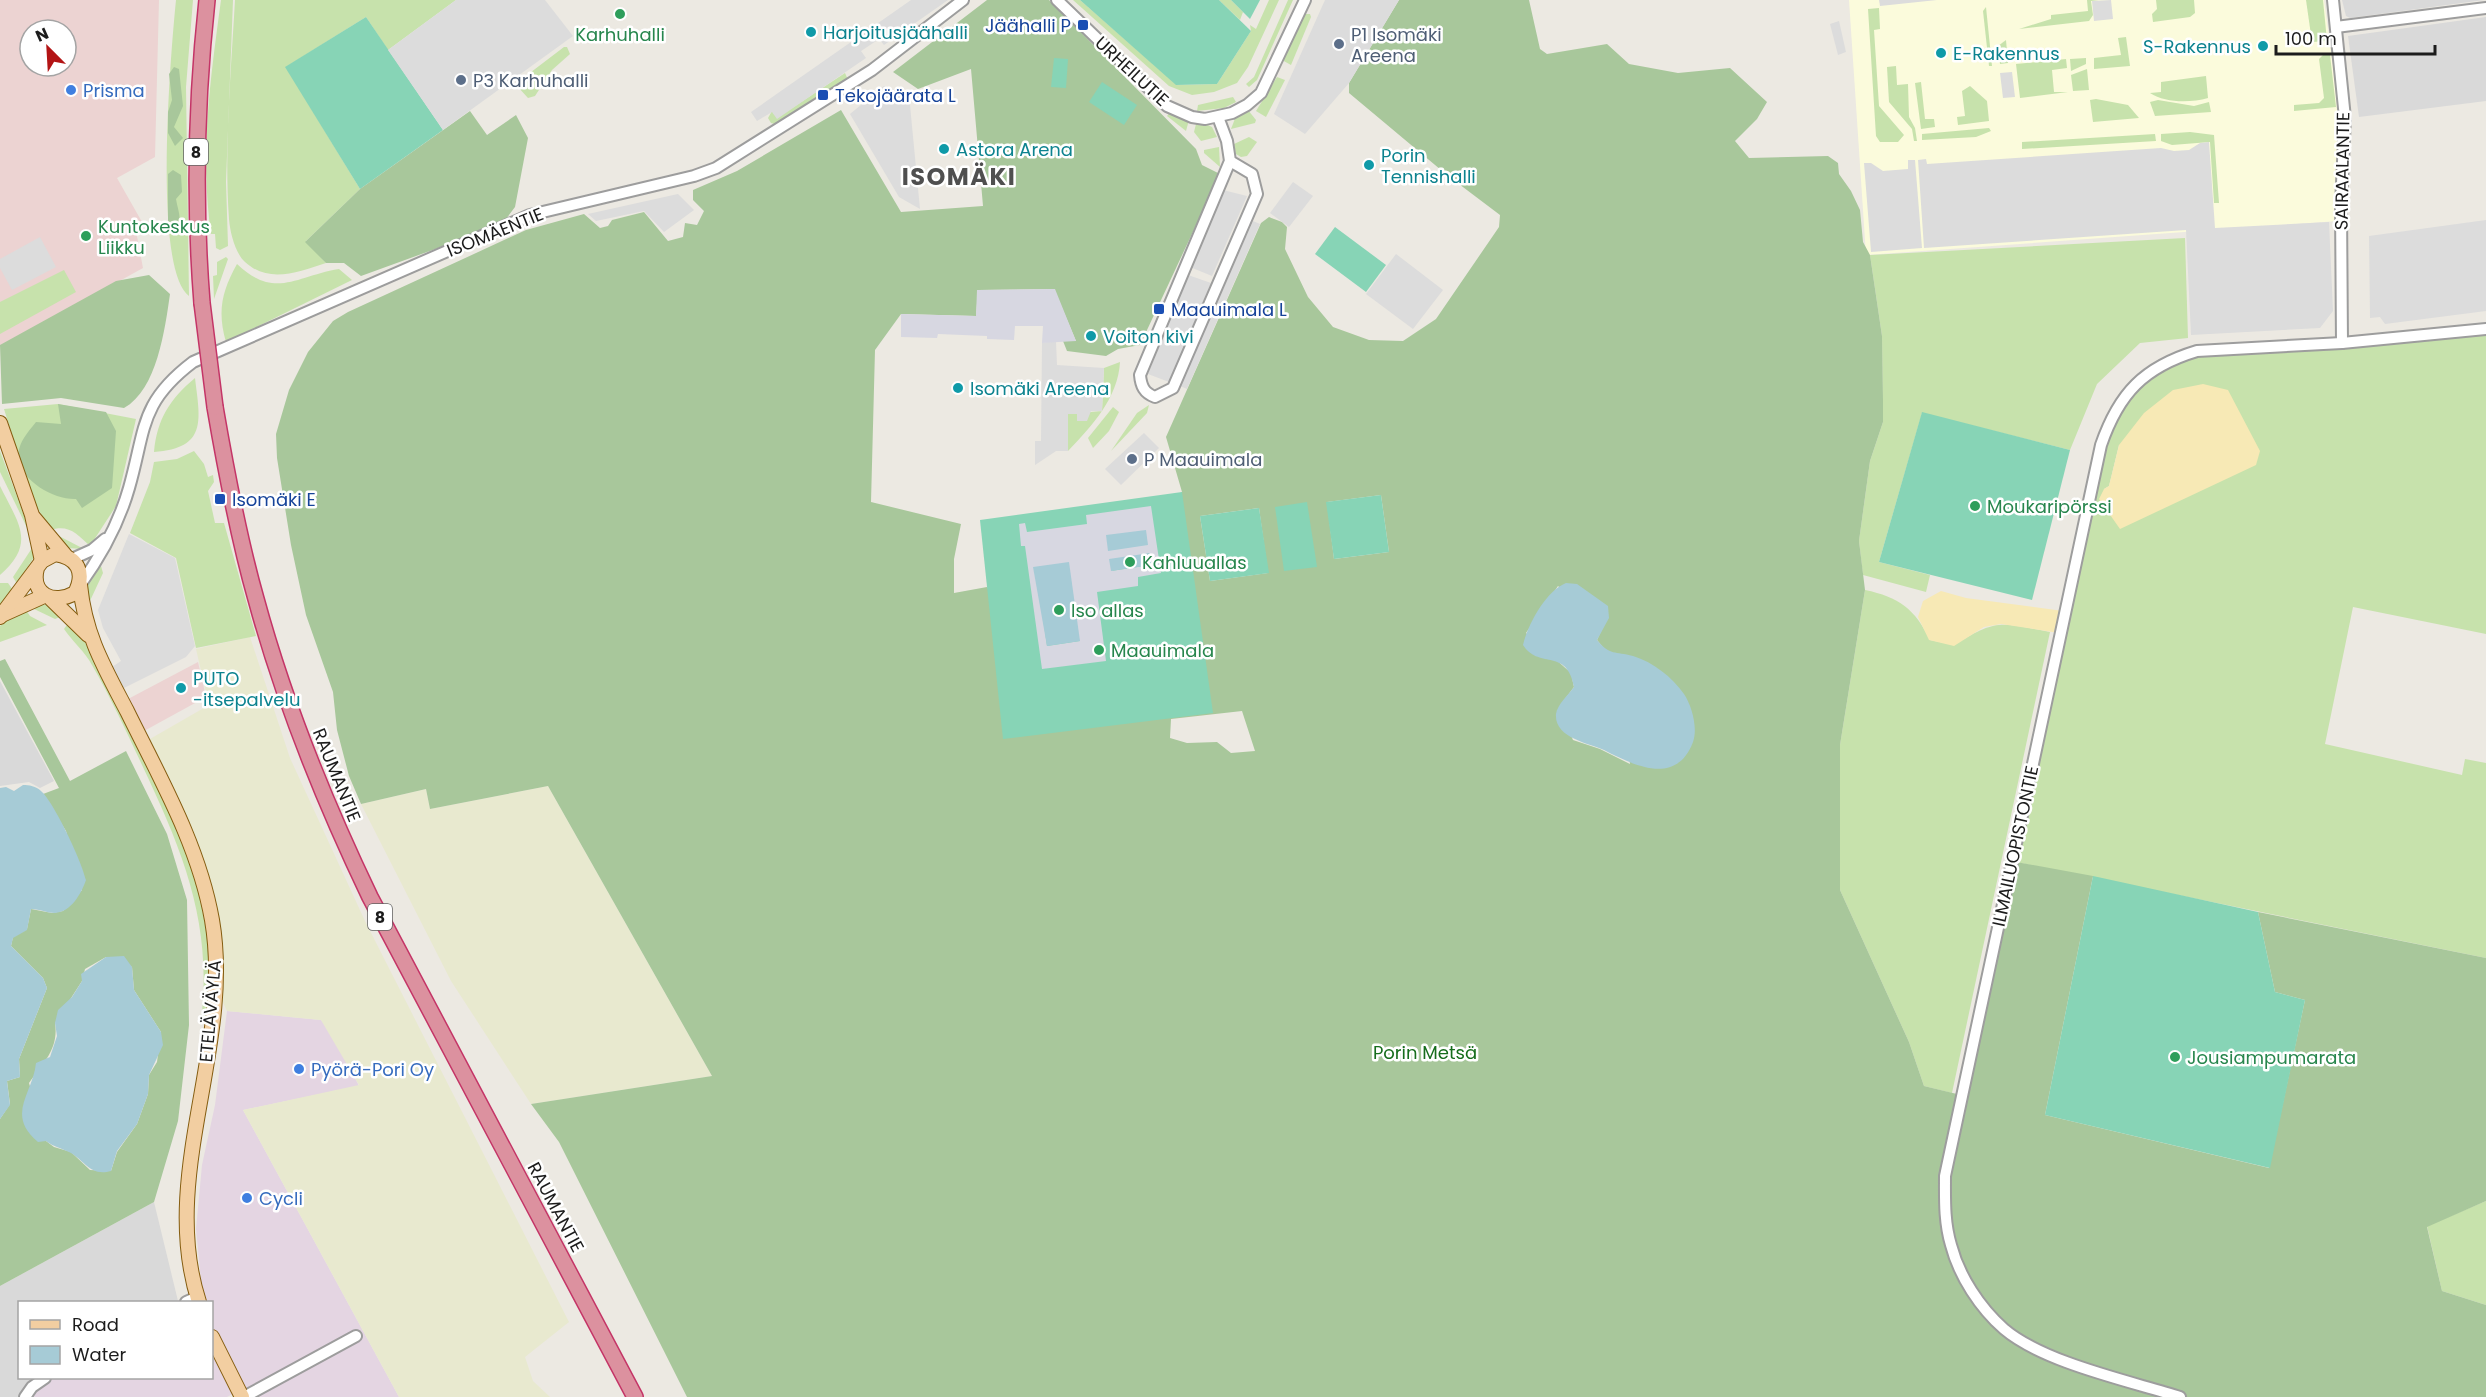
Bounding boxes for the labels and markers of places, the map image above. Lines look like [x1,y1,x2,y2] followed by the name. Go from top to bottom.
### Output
[613,7,627,21] marker: Karhuhalli
[985,13,1071,38] place label: Jäähalli P
[1076,18,1090,32] marker: Jäähalli P
[823,20,968,45] place label: Harjoitusjäähalli
[575,22,665,47] place label: Karhuhalli
[1351,22,1442,68] place label: P1 Isomäki Areena
[804,25,818,39] marker: Harjoitusjäähalli
[2143,34,2251,59] place label: S-Rakennus
[1332,37,1346,51] marker: P1 Isomäki Areena
[2256,39,2270,53] marker: S-Rakennus
[1953,41,2060,66] place label: E-Rakennus
[1934,46,1948,60] marker: E-Rakennus
[473,68,589,93] place label: P3 Karhuhalli
[454,73,468,87] marker: P3 Karhuhalli
[83,78,145,103] place label: Prisma
[64,83,78,97] marker: Prisma
[835,83,956,108] place label: Tekojäärata L
[816,88,830,102] marker: Tekojäärata L
[956,137,1073,162] place label: Astora Arena
[937,142,951,156] marker: Astora Arena
[1381,143,1476,189] place label: Porin Tennishalli
[1362,158,1376,172] marker: Porin Tennishalli
[98,214,210,260] place label: Kuntokeskus Liikku
[79,229,93,243] marker: Kuntokeskus Liikku
[1171,297,1287,322] place label: Maauimala L
[1152,302,1166,316] marker: Maauimala L
[1103,324,1194,349] place label: Voiton kivi
[1084,329,1098,343] marker: Voiton kivi
[970,376,1109,401] place label: Isomäki Areena
[951,381,965,395] marker: Isomäki Areena
[1144,447,1262,472] place label: P Maauimala
[1125,452,1139,466] marker: P Maauimala
[232,487,316,512] place label: Isomäki E
[213,492,227,506] marker: Isomäki E
[1987,494,2112,519] place label: Moukaripörssi
[1968,499,1982,513] marker: Moukaripörssi
[1142,550,1247,575] place label: Kahluuallas
[1123,555,1137,569] marker: Kahluuallas
[1071,598,1144,623] place label: Iso allas
[1052,603,1066,617] marker: Iso allas
[1111,638,1214,663] place label: Maauimala
[1092,643,1106,657] marker: Maauimala
[193,666,300,712] place label: PUTO -itsepalvelu
[174,681,188,695] marker: PUTO -itsepalvelu
[2187,1045,2356,1070] place label: Jousiampumarata
[2168,1050,2182,1064] marker: Jousiampumarata
[311,1057,434,1082] place label: Pyörä-Pori Oy
[292,1062,306,1076] marker: Pyörä-Pori Oy
[259,1186,303,1211] place label: Cycli
[240,1191,254,1205] marker: Cycli

